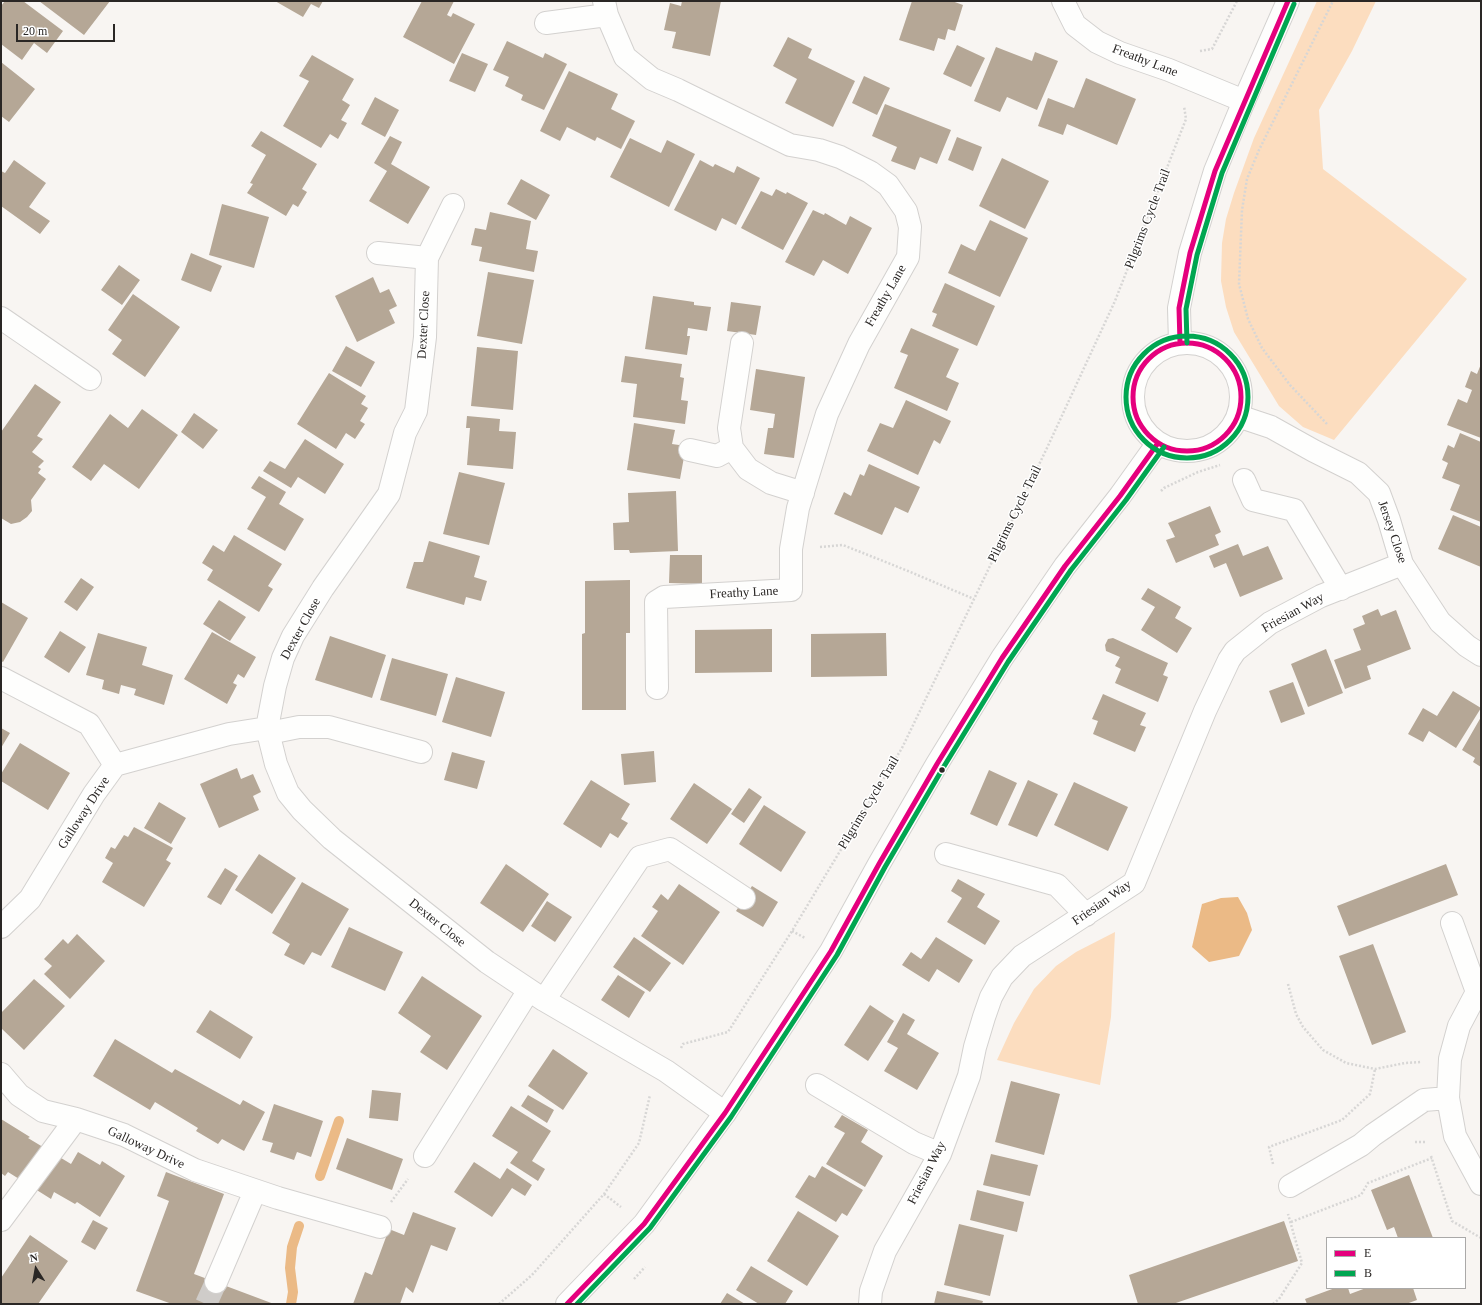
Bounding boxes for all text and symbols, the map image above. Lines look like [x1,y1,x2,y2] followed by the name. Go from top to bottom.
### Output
[18,16,117,42] scale bar
[23,24,47,38] text: 20 m
[1110,41,1180,81] street label: Freathy Lane
[1122,167,1174,271] street label: Pilgrims Cycle Trail
[862,262,910,330] street label: Freathy Lane
[414,291,434,359] street label: Dexter Close
[985,463,1045,565] street label: Pilgrims Cycle Trail
[1374,499,1410,565] street label: Jersey Close
[709,583,779,603] street label: Freathy Lane
[1259,590,1327,636] street label: Friesian Way
[278,595,324,663] street label: Dexter Close
[835,754,903,852] street label: Pilgrims Cycle Trail
[937,765,947,775] unlabelled marker
[55,774,113,852] street label: Galloway Drive
[1069,877,1135,929] street label: Friesian Way
[406,895,468,951] street label: Dexter Close
[105,1123,187,1173] street label: Galloway Drive
[904,1139,950,1207] street label: Friesian Way
[1326,1237,1466,1289] legend
[1364,1246,1371,1260] text: E
[16,1249,56,1289] north arrow
[29,1251,39,1264] text: N
[1364,1266,1372,1280] text: B

